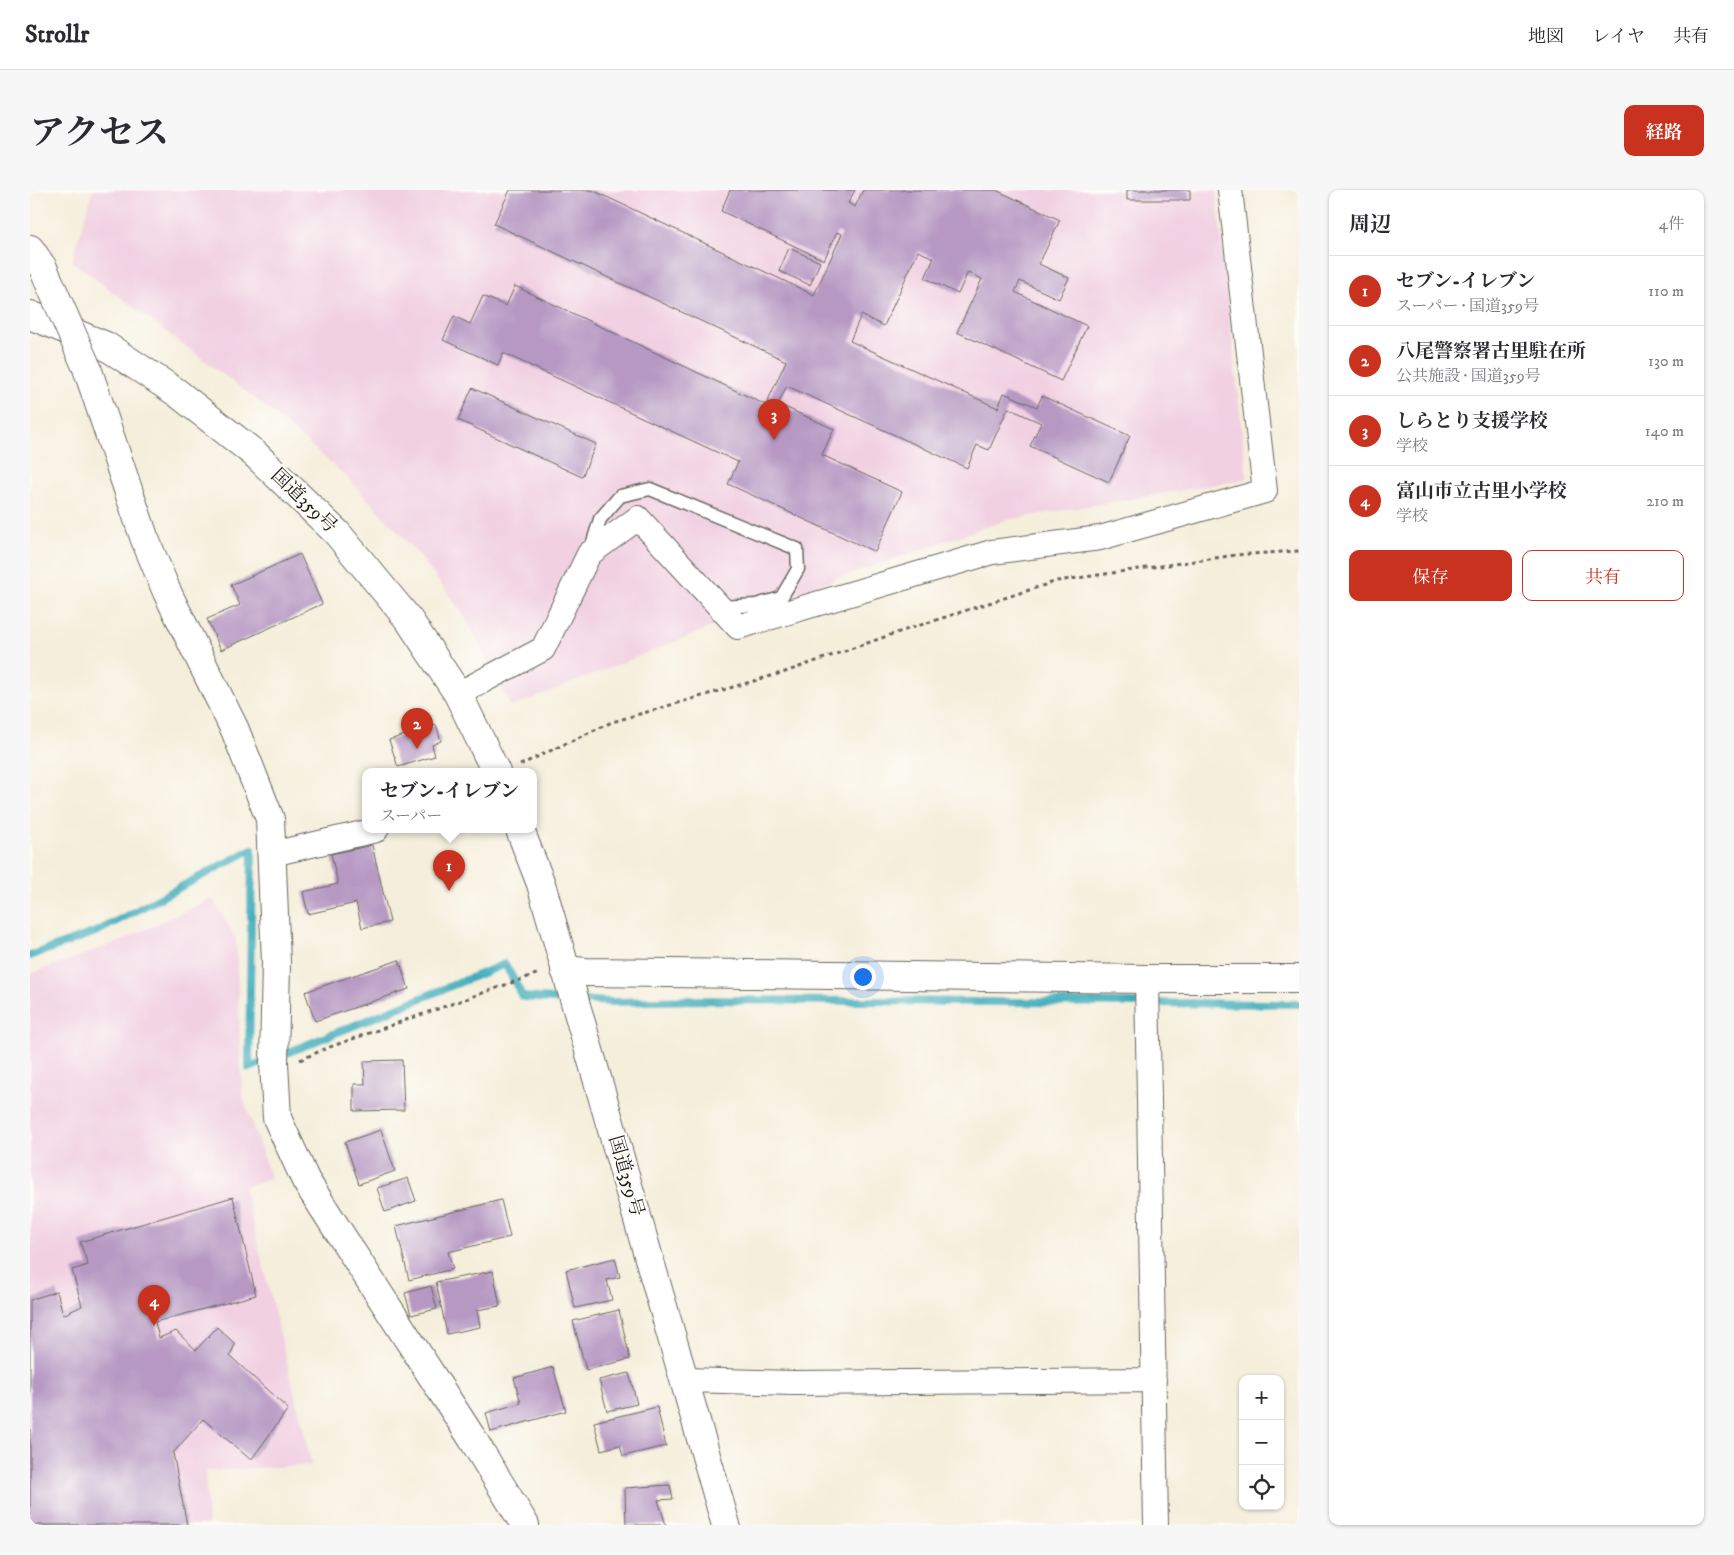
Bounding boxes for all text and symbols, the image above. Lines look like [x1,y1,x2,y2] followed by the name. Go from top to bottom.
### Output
[25,20,89,50] text: Strollr
[1528,26,1564,48] text: 地図
[1592,26,1645,48] text: レイヤ
[1673,26,1709,48] text: 共有
[1624,105,1704,156] button: 経路
[30,112,169,156] text: アクセス
[1349,212,1391,238] text: 周辺
[1659,214,1684,234] text: 4件
[1396,270,1535,293] text: セブン-イレブン
[1362,281,1368,301] text: 1
[1648,281,1684,301] text: 110 m
[1396,296,1539,316] text: スーパー · 国道359号
[1396,340,1586,363] text: 八尾警察署古里駐在所
[1361,351,1369,371] text: 2
[1648,351,1684,371] text: 130 m
[1396,366,1541,386] text: 公共施設 · 国道359号
[758,399,790,440] pin: 3
[1396,410,1548,433] text: しらとり支援学校
[1362,421,1368,441] text: 3
[1645,421,1684,441] text: 140 m
[1396,436,1428,456] text: 学校
[266,464,342,538] street label: 国道359号
[1396,480,1567,503] text: 富山市立古里小学校
[1360,491,1370,511] text: 4
[1646,491,1684,511] text: 210 m
[1396,506,1428,526] text: 学校
[1349,550,1512,601] button: 保存
[1522,550,1684,601] button: 共有
[401,708,433,749] pin: 2
[362,768,537,833] popup
[380,780,519,803] text: セブン-イレブン
[380,806,442,826] text: スーパー
[433,850,465,891] pin: 1
[850,964,876,990] your location
[604,1133,648,1219] street label: 国道359号
[138,1285,170,1326] pin: 4
[1239,1375,1284,1510] map controls
[1239,1375,1284,1420] button: +
[1239,1420,1284,1465] button: −
[1239,1465,1284,1510] button: locate

